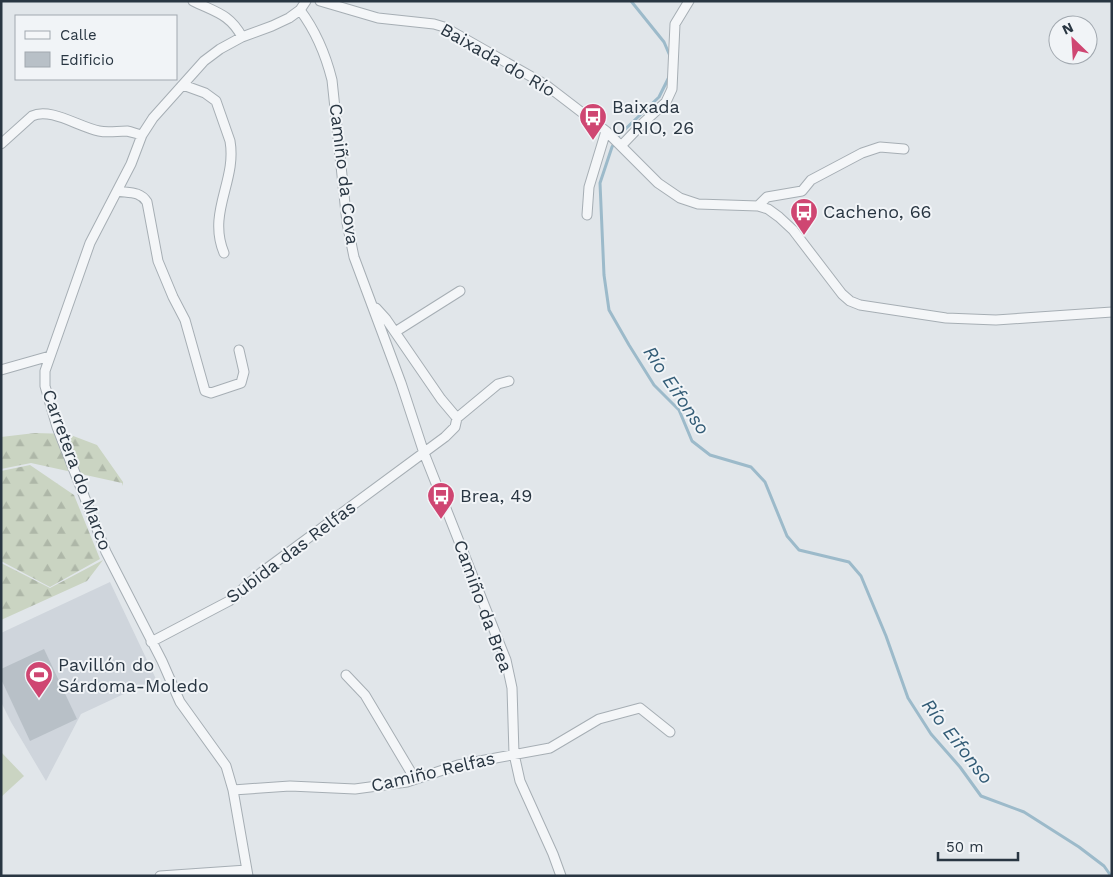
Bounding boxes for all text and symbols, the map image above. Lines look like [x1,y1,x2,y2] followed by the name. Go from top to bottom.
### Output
[15,15,178,80] legend
[1048,15,1098,65] north arrow
[437,18,559,101] street label: Baixada do Río
[1059,19,1076,38] text: N
[60,26,97,44] text: Calle
[60,51,114,69] text: Edificio
[612,96,694,138] place label: Baixada O RIO, 26
[325,102,364,246] street label: Camiño da Cova
[578,102,608,141] bus stop icon: Baixada O RIO, 26
[789,197,819,236] bus stop icon: Cacheno, 66
[823,201,932,222] place label: Cacheno, 66
[639,342,715,439] water label: Río Eifonso
[39,387,116,553] street label: Carretera do Marco
[426,481,456,520] bus stop icon: Brea, 49
[460,485,532,506] place label: Brea, 49
[222,496,360,607] street label: Subida das Relfas
[450,537,517,675] street label: Camiño da Brea
[58,654,209,696] place label: Pavillón do Sárdoma-Moledo
[24,660,54,699] sports icon: Pavillón do Sárdoma-Moledo
[917,694,998,789] water label: Río Eifonso
[369,747,497,796] street label: Camiño Relfas
[938,830,1018,862] scale bar
[946,838,983,856] text: 50 m

